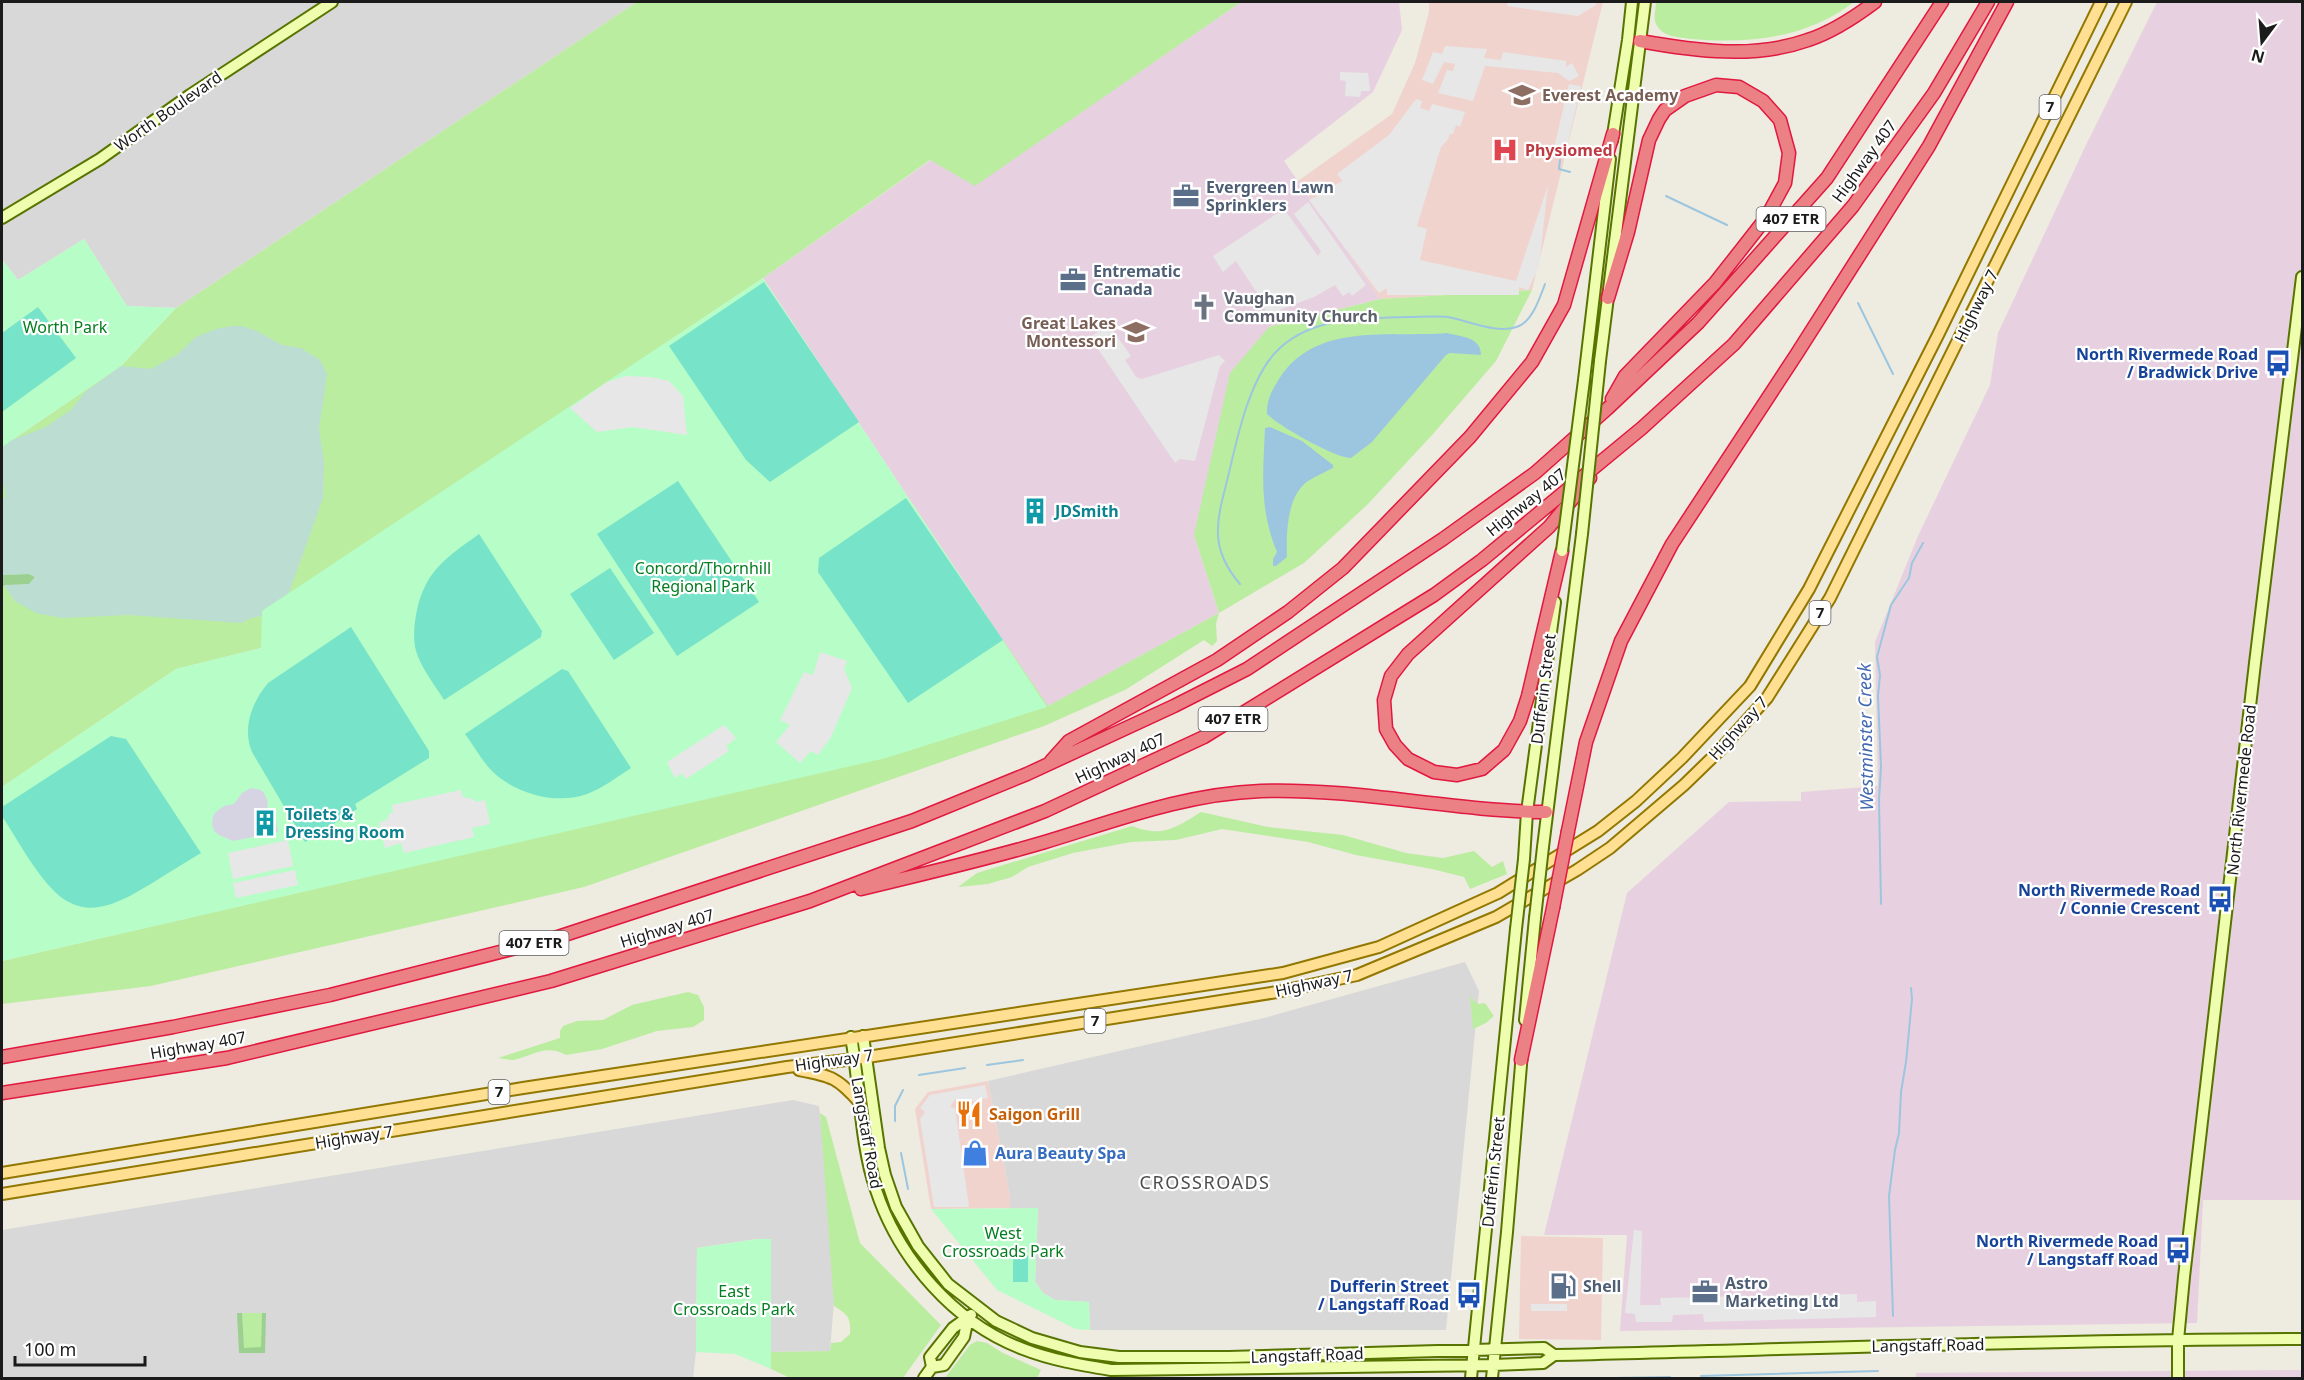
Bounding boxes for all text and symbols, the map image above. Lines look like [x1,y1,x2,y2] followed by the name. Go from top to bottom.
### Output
[2232,12,2292,72] north arrow
[2249,44,2267,69] text: N
[110,66,226,156] street label: Worth Boulevard
[1507,80,1537,110] school or university icon: Everest Academy
[1542,84,1679,106] place label: Everest Academy
[2040,95,2060,119] road number: 7
[1827,115,1901,207] street label: Highway 407
[1490,135,1520,165] hospital icon: Physiomed
[1525,139,1613,161] place label: Physiomed
[1206,176,1334,216] place label: Evergreen Lawn Sprinklers
[1171,181,1201,211] office icon: Evergreen Lawn Sprinklers
[1756,207,1826,231] road number: 407 ETR
[1093,260,1181,300] place label: Entrematic Canada
[1058,265,1088,295] office icon: Entrematic Canada
[1949,266,2003,346] street label: Highway 7
[1224,287,1378,327] place label: Vaughan Community Church
[1189,292,1219,322] church icon: Vaughan Community Church
[1021,312,1116,352] place label: Great Lakes Montessori
[23,316,108,338] park label: Worth Park
[1121,317,1151,347] school or university icon: Great Lakes Montessori
[2076,343,2258,383] place label: North Rivermede Road / Bradwick Drive
[2263,348,2293,378] bus stop icon: North Rivermede Road / Bradwick Drive
[1481,463,1571,541] street label: Highway 407
[1020,496,1050,526] building icon: JDSmith
[1053,500,1119,522] place label: JDSmith
[635,557,771,597] park label: Concord/Thornhill Regional Park
[1810,601,1830,625] road number: 7
[1525,632,1561,745] street label: Dufferin Street
[1852,662,1878,811] water label: Westminster Creek
[1703,691,1773,765] street label: Highway 7
[2221,704,2261,876] street label: North Rivermede Road
[1198,707,1268,731] road number: 407 ETR
[1071,728,1169,788] street label: Highway 407
[285,803,405,843] place label: Toilets & Dressing Room
[250,808,280,838] building icon: Toilets & Dressing Room
[2018,879,2200,919] place label: North Rivermede Road / Connie Crescent
[2205,884,2235,914] bus stop icon: North Rivermede Road / Connie Crescent
[617,903,717,953] street label: Highway 407
[500,931,568,955] road number: 407 ETR
[1273,964,1355,1002] street label: Highway 7
[1084,1009,1106,1033] road number: 7
[148,1026,248,1064] street label: Highway 407
[793,1044,875,1076] street label: Highway 7
[846,1075,888,1191] street label: Langstaff Road
[488,1080,510,1104] road number: 7
[954,1099,984,1129] restaurant icon: Saigon Grill
[989,1103,1080,1125] place label: Saigon Grill
[1476,1115,1510,1228] street label: Dufferin Street
[313,1120,395,1154] street label: Highway 7
[960,1138,990,1168] shop icon: Aura Beauty Spa
[995,1142,1126,1164] place label: Aura Beauty Spa
[1140,1170,1270,1194] district label: CROSSROADS
[942,1222,1064,1262] park label: West Crossroads Park
[1976,1230,2158,1270] place label: North Rivermede Road / Langstaff Road
[2163,1235,2193,1265] bus stop icon: North Rivermede Road / Langstaff Road
[1548,1271,1578,1301] fuel station icon: Shell
[1725,1272,1839,1312] place label: Astro Marketing Ltd
[1318,1275,1449,1315] place label: Dufferin Street / Langstaff Road
[1583,1275,1621,1297] place label: Shell
[1690,1277,1720,1307] office icon: Astro Marketing Ltd
[673,1280,795,1320] park label: East Crossroads Park
[1454,1280,1484,1310] bus stop icon: Dufferin Street / Langstaff Road
[15,1329,146,1367] scale bar
[1871,1333,1985,1357] street label: Langstaff Road
[24,1337,76,1361] text: 100 m
[1250,1342,1364,1368] street label: Langstaff Road

